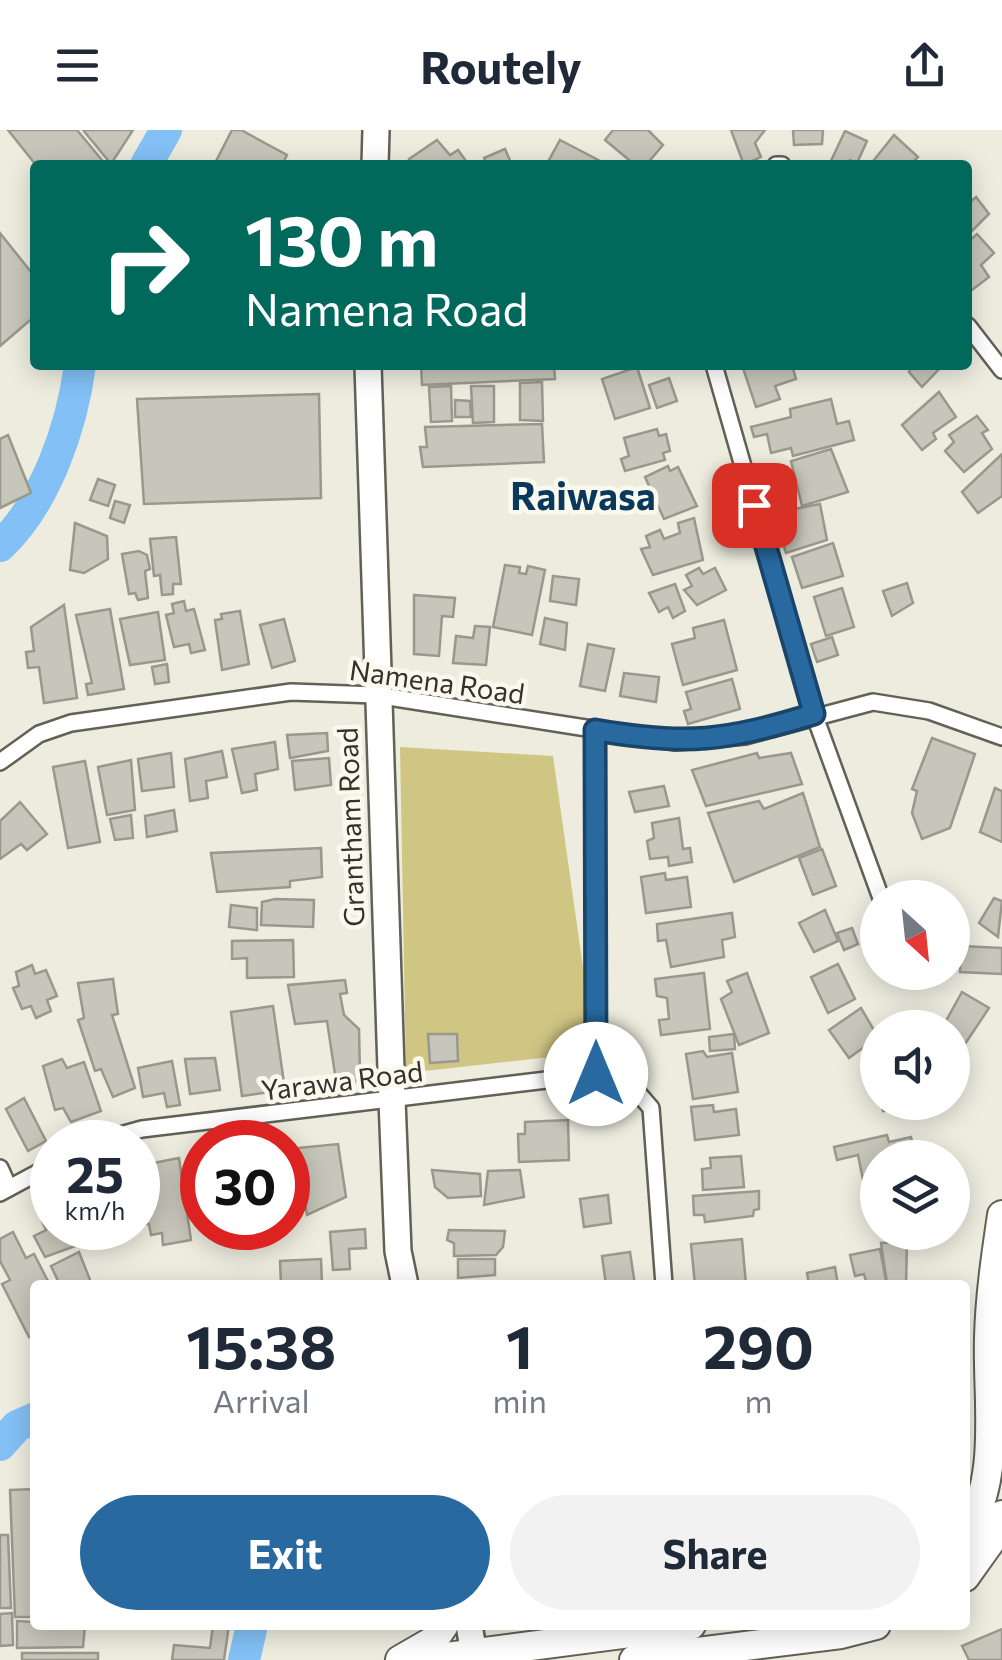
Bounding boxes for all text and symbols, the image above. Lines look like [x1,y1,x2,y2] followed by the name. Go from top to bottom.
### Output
[50,38,105,93] icon: menu
[420,38,582,93] text: Routely
[897,38,952,93] icon: share
[245,195,438,280] text: 130 m
[80,200,210,330] icon: right
[245,280,529,335] text: Namena Road
[712,463,797,548] pin
[510,471,656,518] district label: Raiwasa
[727,478,782,533] icon: arrive
[347,652,527,710] street label: Namena Road
[330,727,370,927] street label: Grantham Road
[860,880,970,990] north arrow
[860,880,970,1250] map controls
[860,1010,970,1120] button: sound
[544,1022,648,1126] position arrow
[259,1053,425,1107] street label: Yarawa Road
[180,1120,310,1250] speed limit sign: 30
[860,1140,970,1250] button: layers
[66,1142,124,1203] text: 25
[65,1195,125,1225] text: km/h
[186,1308,336,1381] text: 15:38
[506,1308,533,1381] text: 1
[703,1308,814,1381] text: 290
[213,1380,310,1420] text: Arrival
[492,1380,547,1420] text: min
[744,1380,772,1420] text: m
[80,1495,490,1610] button: Exit
[510,1495,920,1610] button: Share

